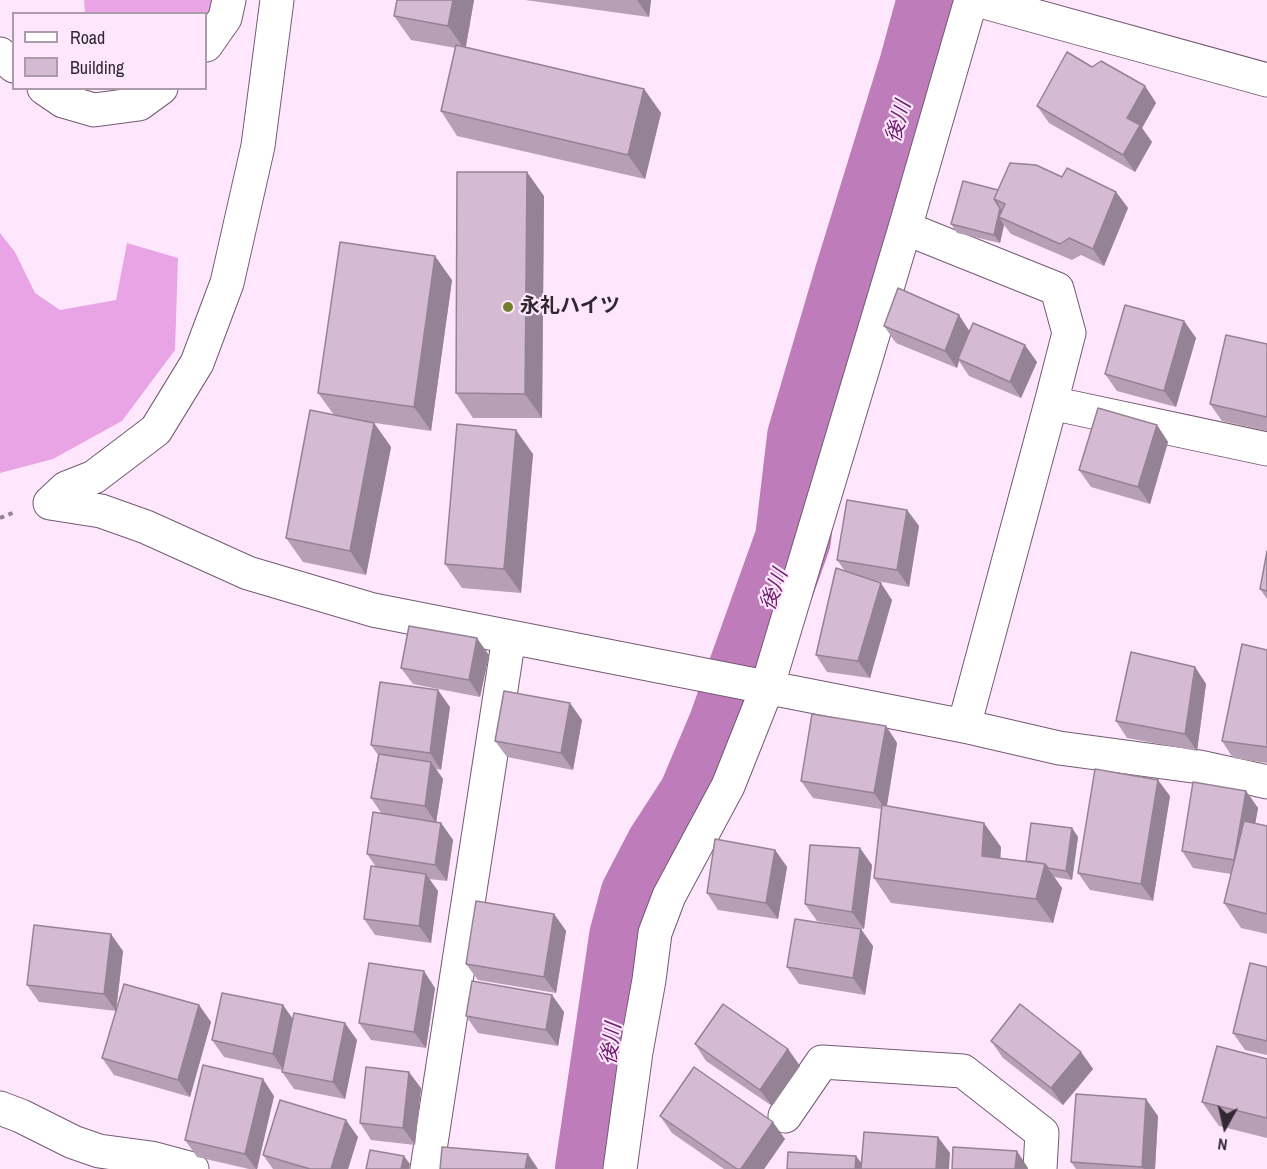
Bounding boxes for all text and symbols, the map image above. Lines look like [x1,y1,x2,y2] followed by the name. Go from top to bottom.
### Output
[12,12,207,90] legend
[70,25,105,50] text: Road
[70,55,124,80] text: Building
[881,98,917,146] water label: 後川
[520,295,620,319] place label: 永礼ハイツ
[501,300,515,314] marker: 永礼ハイツ
[756,566,794,614] water label: 後川
[597,1021,627,1067] water label: 後川
[1195,1097,1255,1157] north arrow
[1216,1133,1229,1156] text: N

